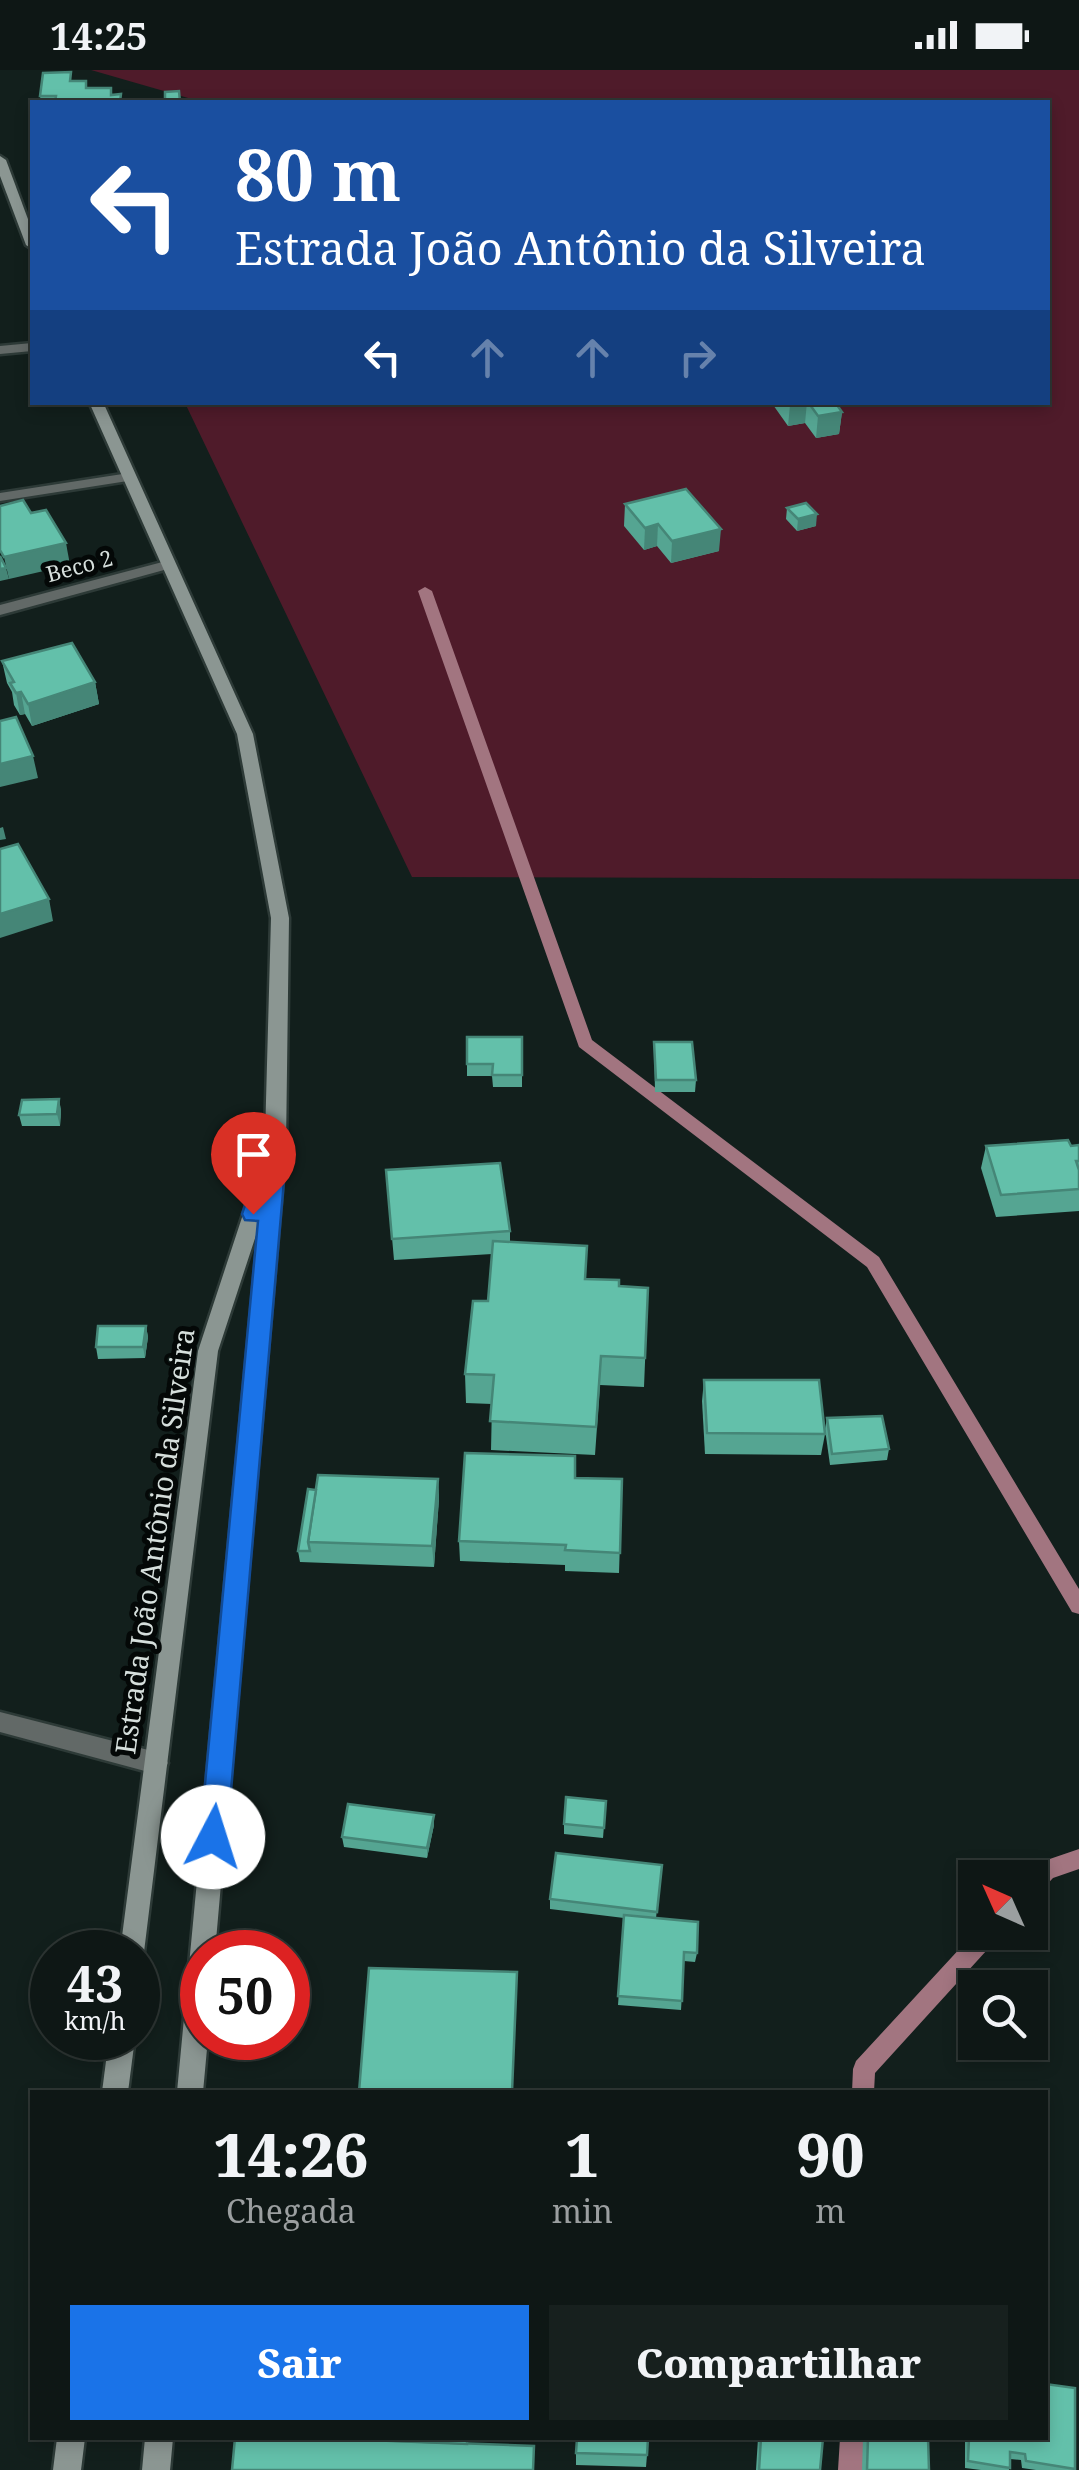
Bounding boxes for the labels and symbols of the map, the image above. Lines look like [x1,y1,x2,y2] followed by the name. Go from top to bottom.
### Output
[42,542,116,588] street label: Beco 2
[211,1112,296,1215] pin
[105,1326,203,1756] street label: Estrada João Antônio da Silveira
[161,1785,265,1889] position arrow
[958,1860,1048,1950] north arrow
[180,1930,310,2060] speed limit sign: 50

